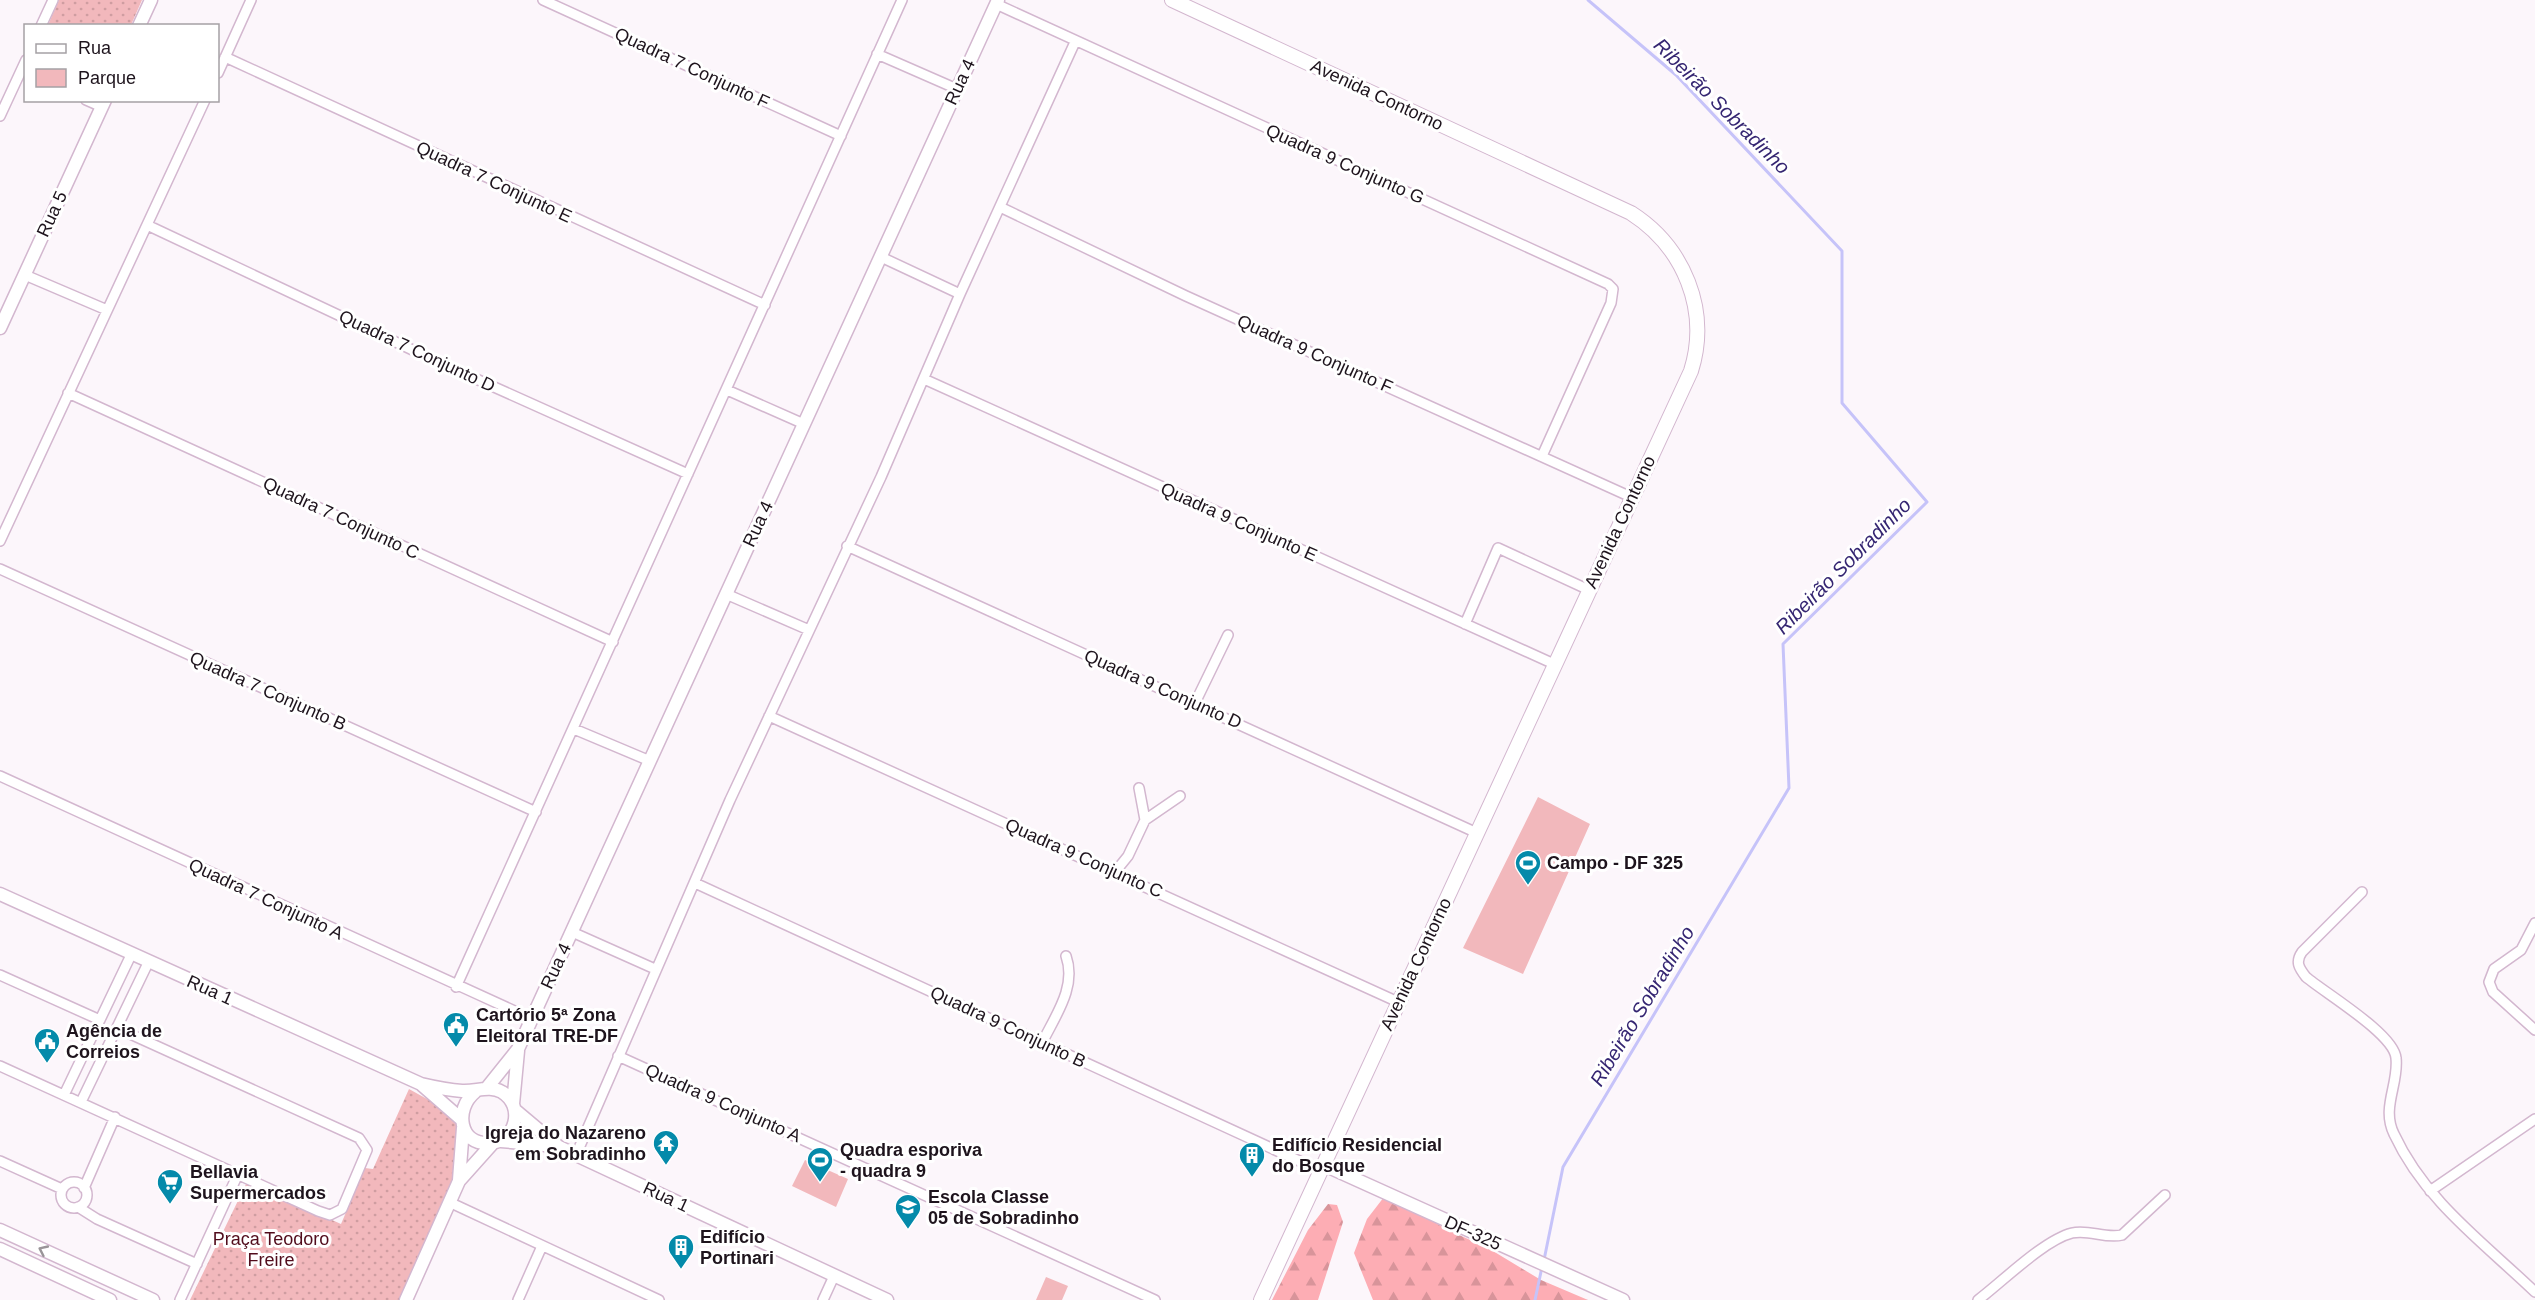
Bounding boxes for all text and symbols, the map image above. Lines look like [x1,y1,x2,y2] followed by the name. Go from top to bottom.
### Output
[612,23,772,113] street label: Quadra 7 Conjunto F
[24,24,219,102] legend
[1650,34,1794,178] water label: Ribeirão Sobradinho
[78,38,112,58] text: Rua
[941,56,979,108] street label: Rua 4
[1308,56,1446,134] street label: Avenida Contorno
[78,68,136,88] text: Parque
[1263,120,1427,208] street label: Quadra 9 Conjunto G
[413,137,575,227] street label: Quadra 7 Conjunto E
[33,188,71,240] street label: Rua 5
[336,306,498,396] street label: Quadra 7 Conjunto D
[1234,311,1396,397] street label: Quadra 9 Conjunto F
[1581,453,1659,591] street label: Avenida Contorno
[260,473,422,563] street label: Quadra 7 Conjunto C
[1158,478,1320,566] street label: Quadra 9 Conjunto E
[1771,494,1915,638] water label: Ribeirão Sobradinho
[739,498,777,550] street label: Rua 4
[1081,645,1245,733] street label: Quadra 9 Conjunto D
[187,647,349,735] street label: Quadra 7 Conjunto B
[1002,814,1166,902] street label: Quadra 9 Conjunto C
[1513,848,1543,886] sports icon: Campo - DF 325
[1547,853,1683,873] place label: Campo - DF 325
[186,854,346,944] street label: Quadra 7 Conjunto A
[1377,895,1455,1033] street label: Avenida Contorno
[1586,922,1698,1090] water label: Ribeirão Sobradinho
[537,940,575,992] street label: Rua 4
[184,971,236,1009] street label: Rua 1
[927,982,1089,1072] street label: Quadra 9 Conjunto B
[476,1005,618,1046] place label: Cartório 5ª Zona Eleitoral TRE-DF
[441,1010,471,1048] public building icon: Cartório 5ª Zona Eleitoral TRE-DF
[66,1021,162,1062] place label: Agência de Correios
[32,1026,62,1064] public building icon: Agência de Correios
[642,1060,804,1146] street label: Quadra 9 Conjunto A
[485,1123,646,1164] place label: Igreja do Nazareno em Sobradinho
[651,1128,681,1166] temple icon: Igreja do Nazareno em Sobradinho
[1272,1135,1442,1176] place label: Edifício Residencial do Bosque
[840,1140,983,1181] place label: Quadra esporiva - quadra 9
[1237,1140,1267,1178] building icon: Edifício Residencial do Bosque
[805,1145,835,1183] sports icon: Quadra esporiva - quadra 9
[190,1162,326,1203] place label: Bellavia Supermercados
[155,1167,185,1205] supermarket icon: Bellavia Supermercados
[640,1178,692,1216] street label: Rua 1
[928,1187,1079,1228] place label: Escola Classe 05 de Sobradinho
[893,1192,923,1230] school or university icon: Escola Classe 05 de Sobradinho
[1442,1212,1504,1254] street label: DF-325
[700,1227,774,1268] place label: Edifício Portinari
[213,1229,329,1270] park label: Praça Teodoro Freire
[666,1232,696,1270] building icon: Edifício Portinari
[38,1245,49,1257] one-way arrow

